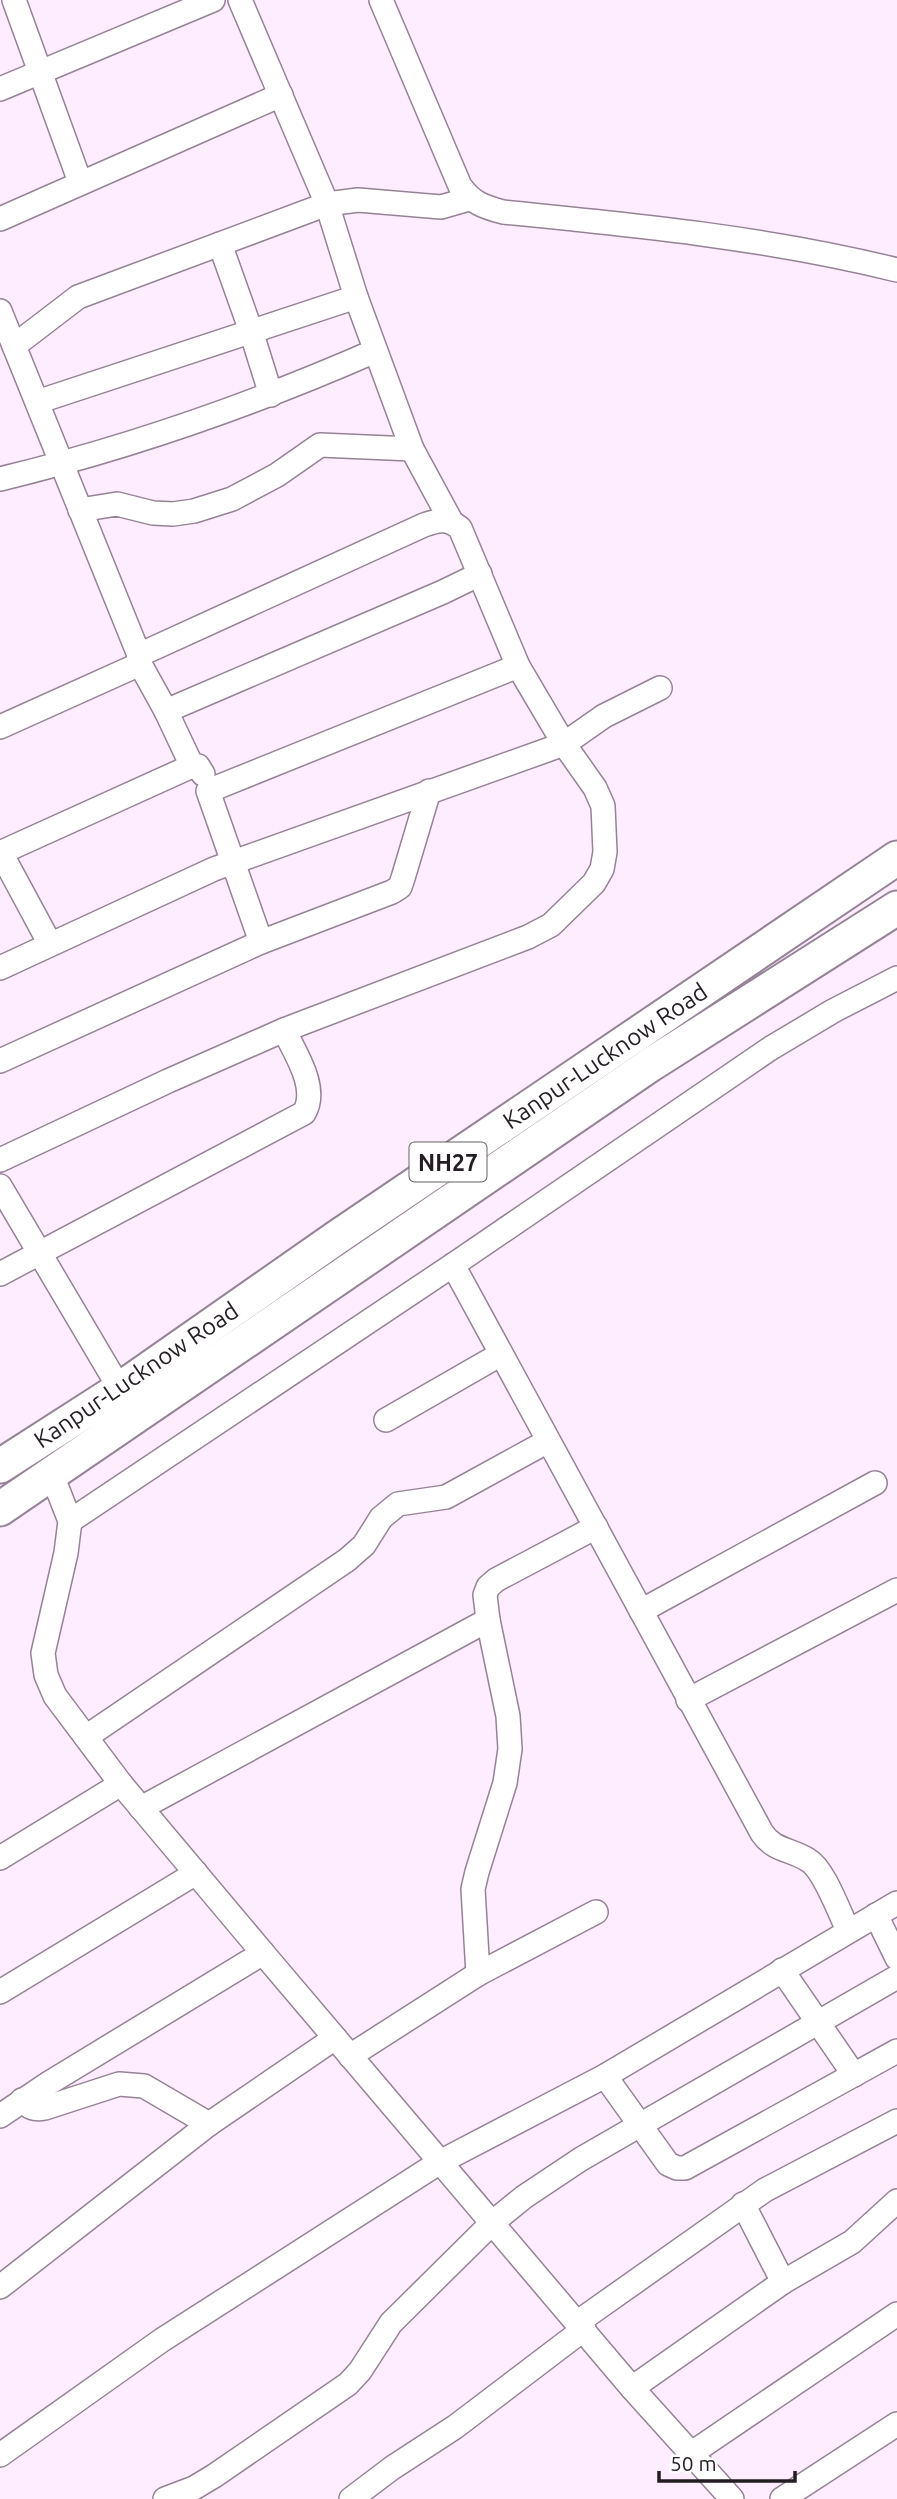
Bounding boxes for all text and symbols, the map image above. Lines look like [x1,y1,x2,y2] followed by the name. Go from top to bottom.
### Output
[498,978,712,1134] street label: Kanpur-Lucknow Road
[410,1142,486,1182] road number: NH27
[29,1297,243,1453] street label: Kanpur-Lucknow Road
[659,2440,796,2484] scale bar
[670,2451,717,2475] text: 50 m

